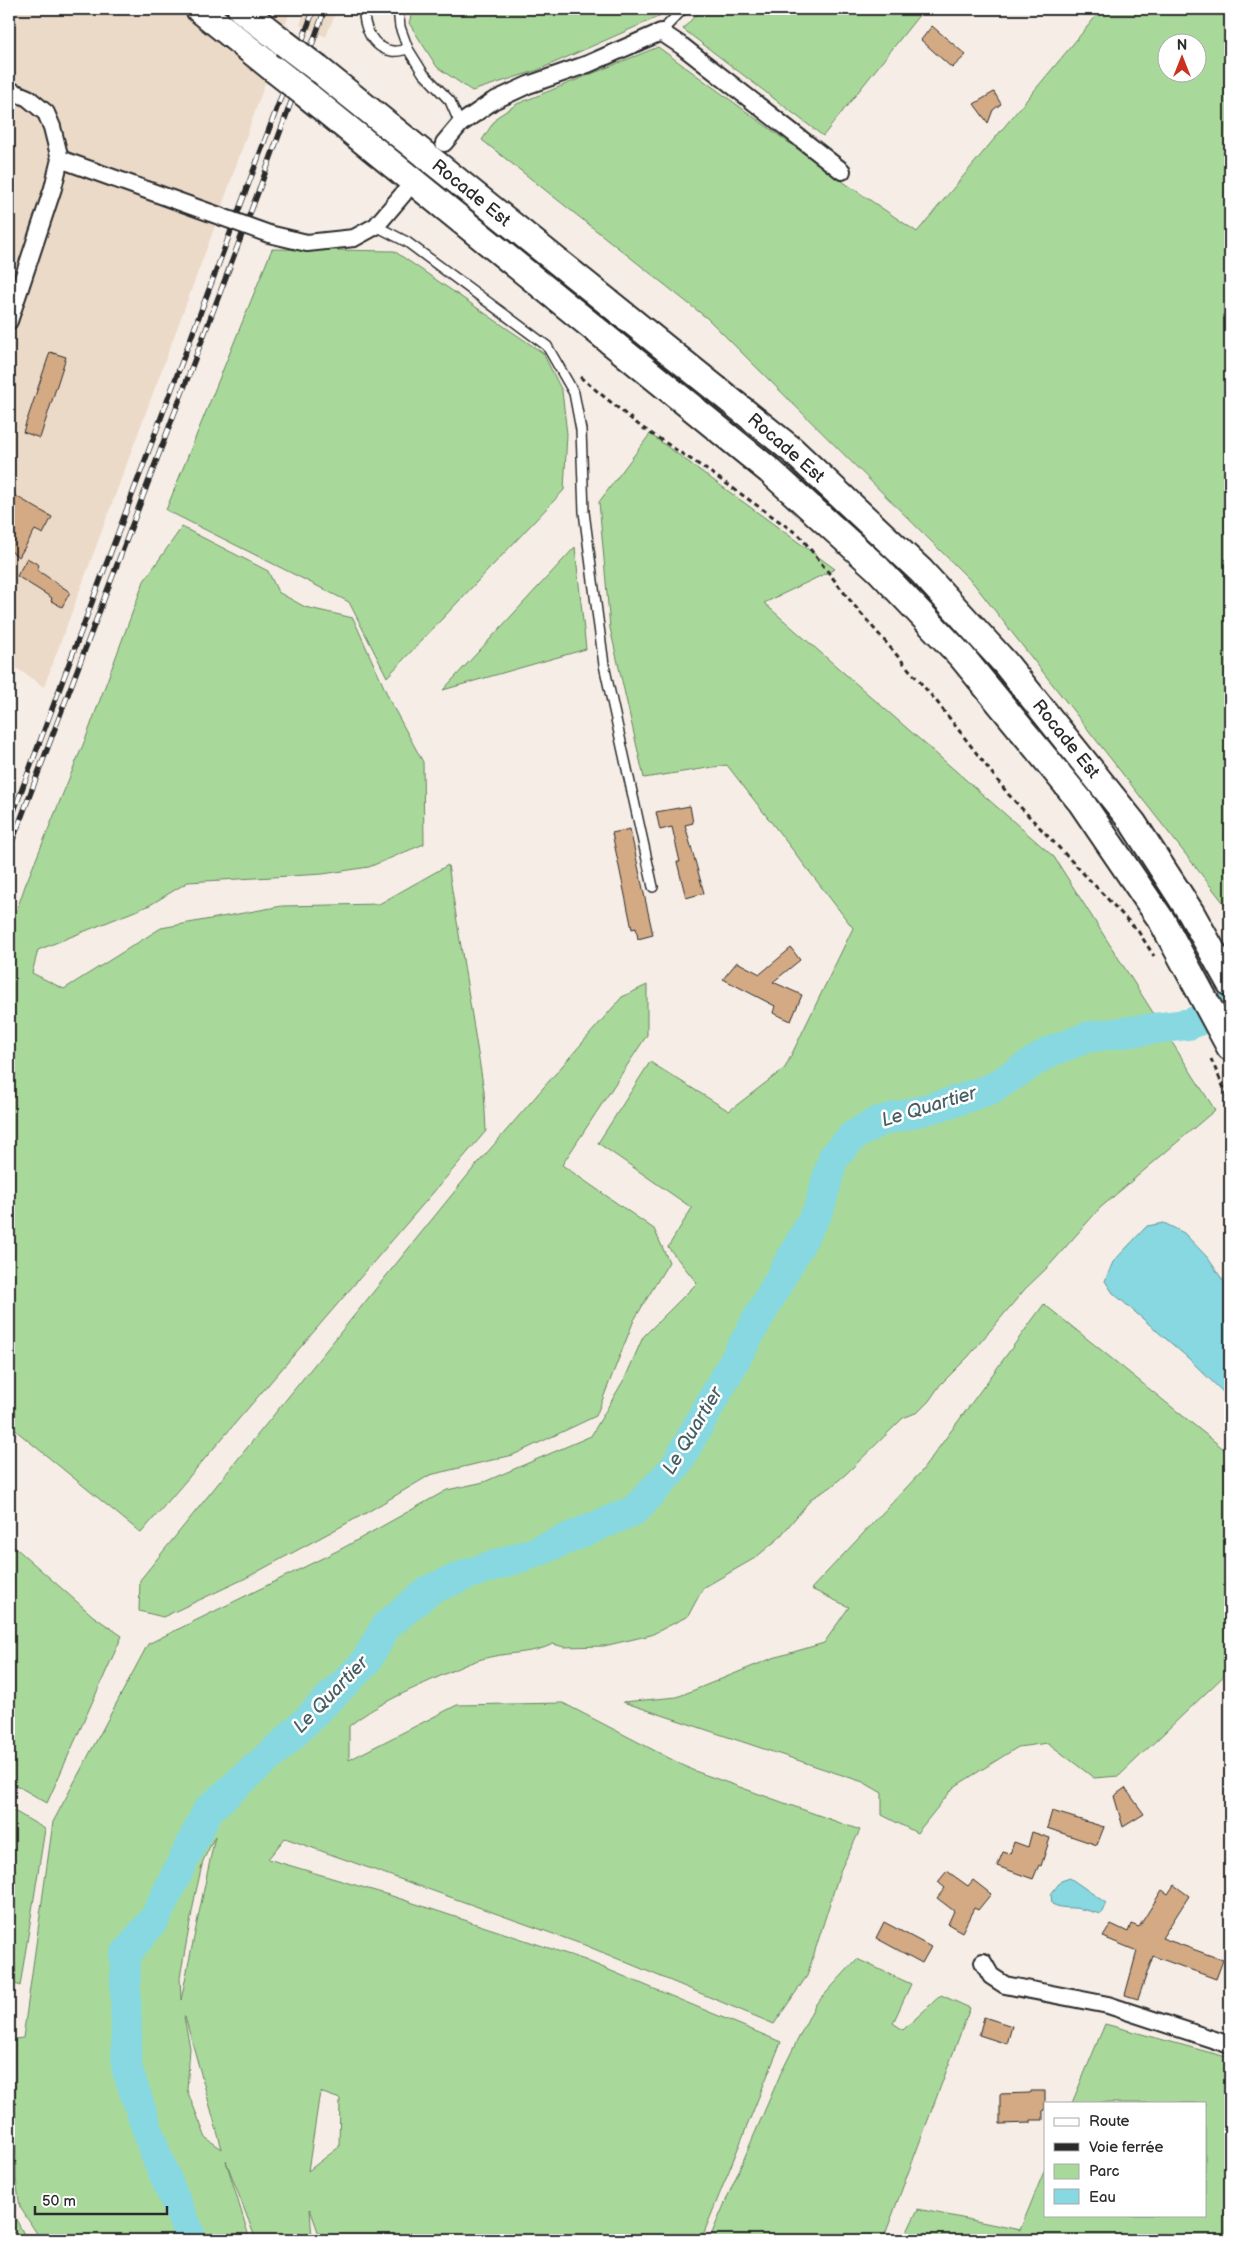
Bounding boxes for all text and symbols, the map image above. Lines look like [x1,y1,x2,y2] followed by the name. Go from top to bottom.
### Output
[1156,32,1206,82] north arrow
[1177,37,1187,54] text: N
[428,155,515,231] street label: Rocade Est
[743,409,829,487] street label: Rocade Est
[1028,696,1104,783] street label: Rocade Est
[879,1081,980,1132] water label: Le Quartier
[658,1382,729,1479] water label: Le Quartier
[289,1651,374,1738] water label: Le Quartier
[1044,2102,1206,2216] legend
[1089,2112,1130,2131] text: Route
[1089,2138,1164,2157] text: Voie ferrée
[1089,2162,1119,2181] text: Parc
[35,2184,168,2216] scale bar
[1089,2188,1116,2207] text: Eau
[42,2192,76,2211] text: 50 m

